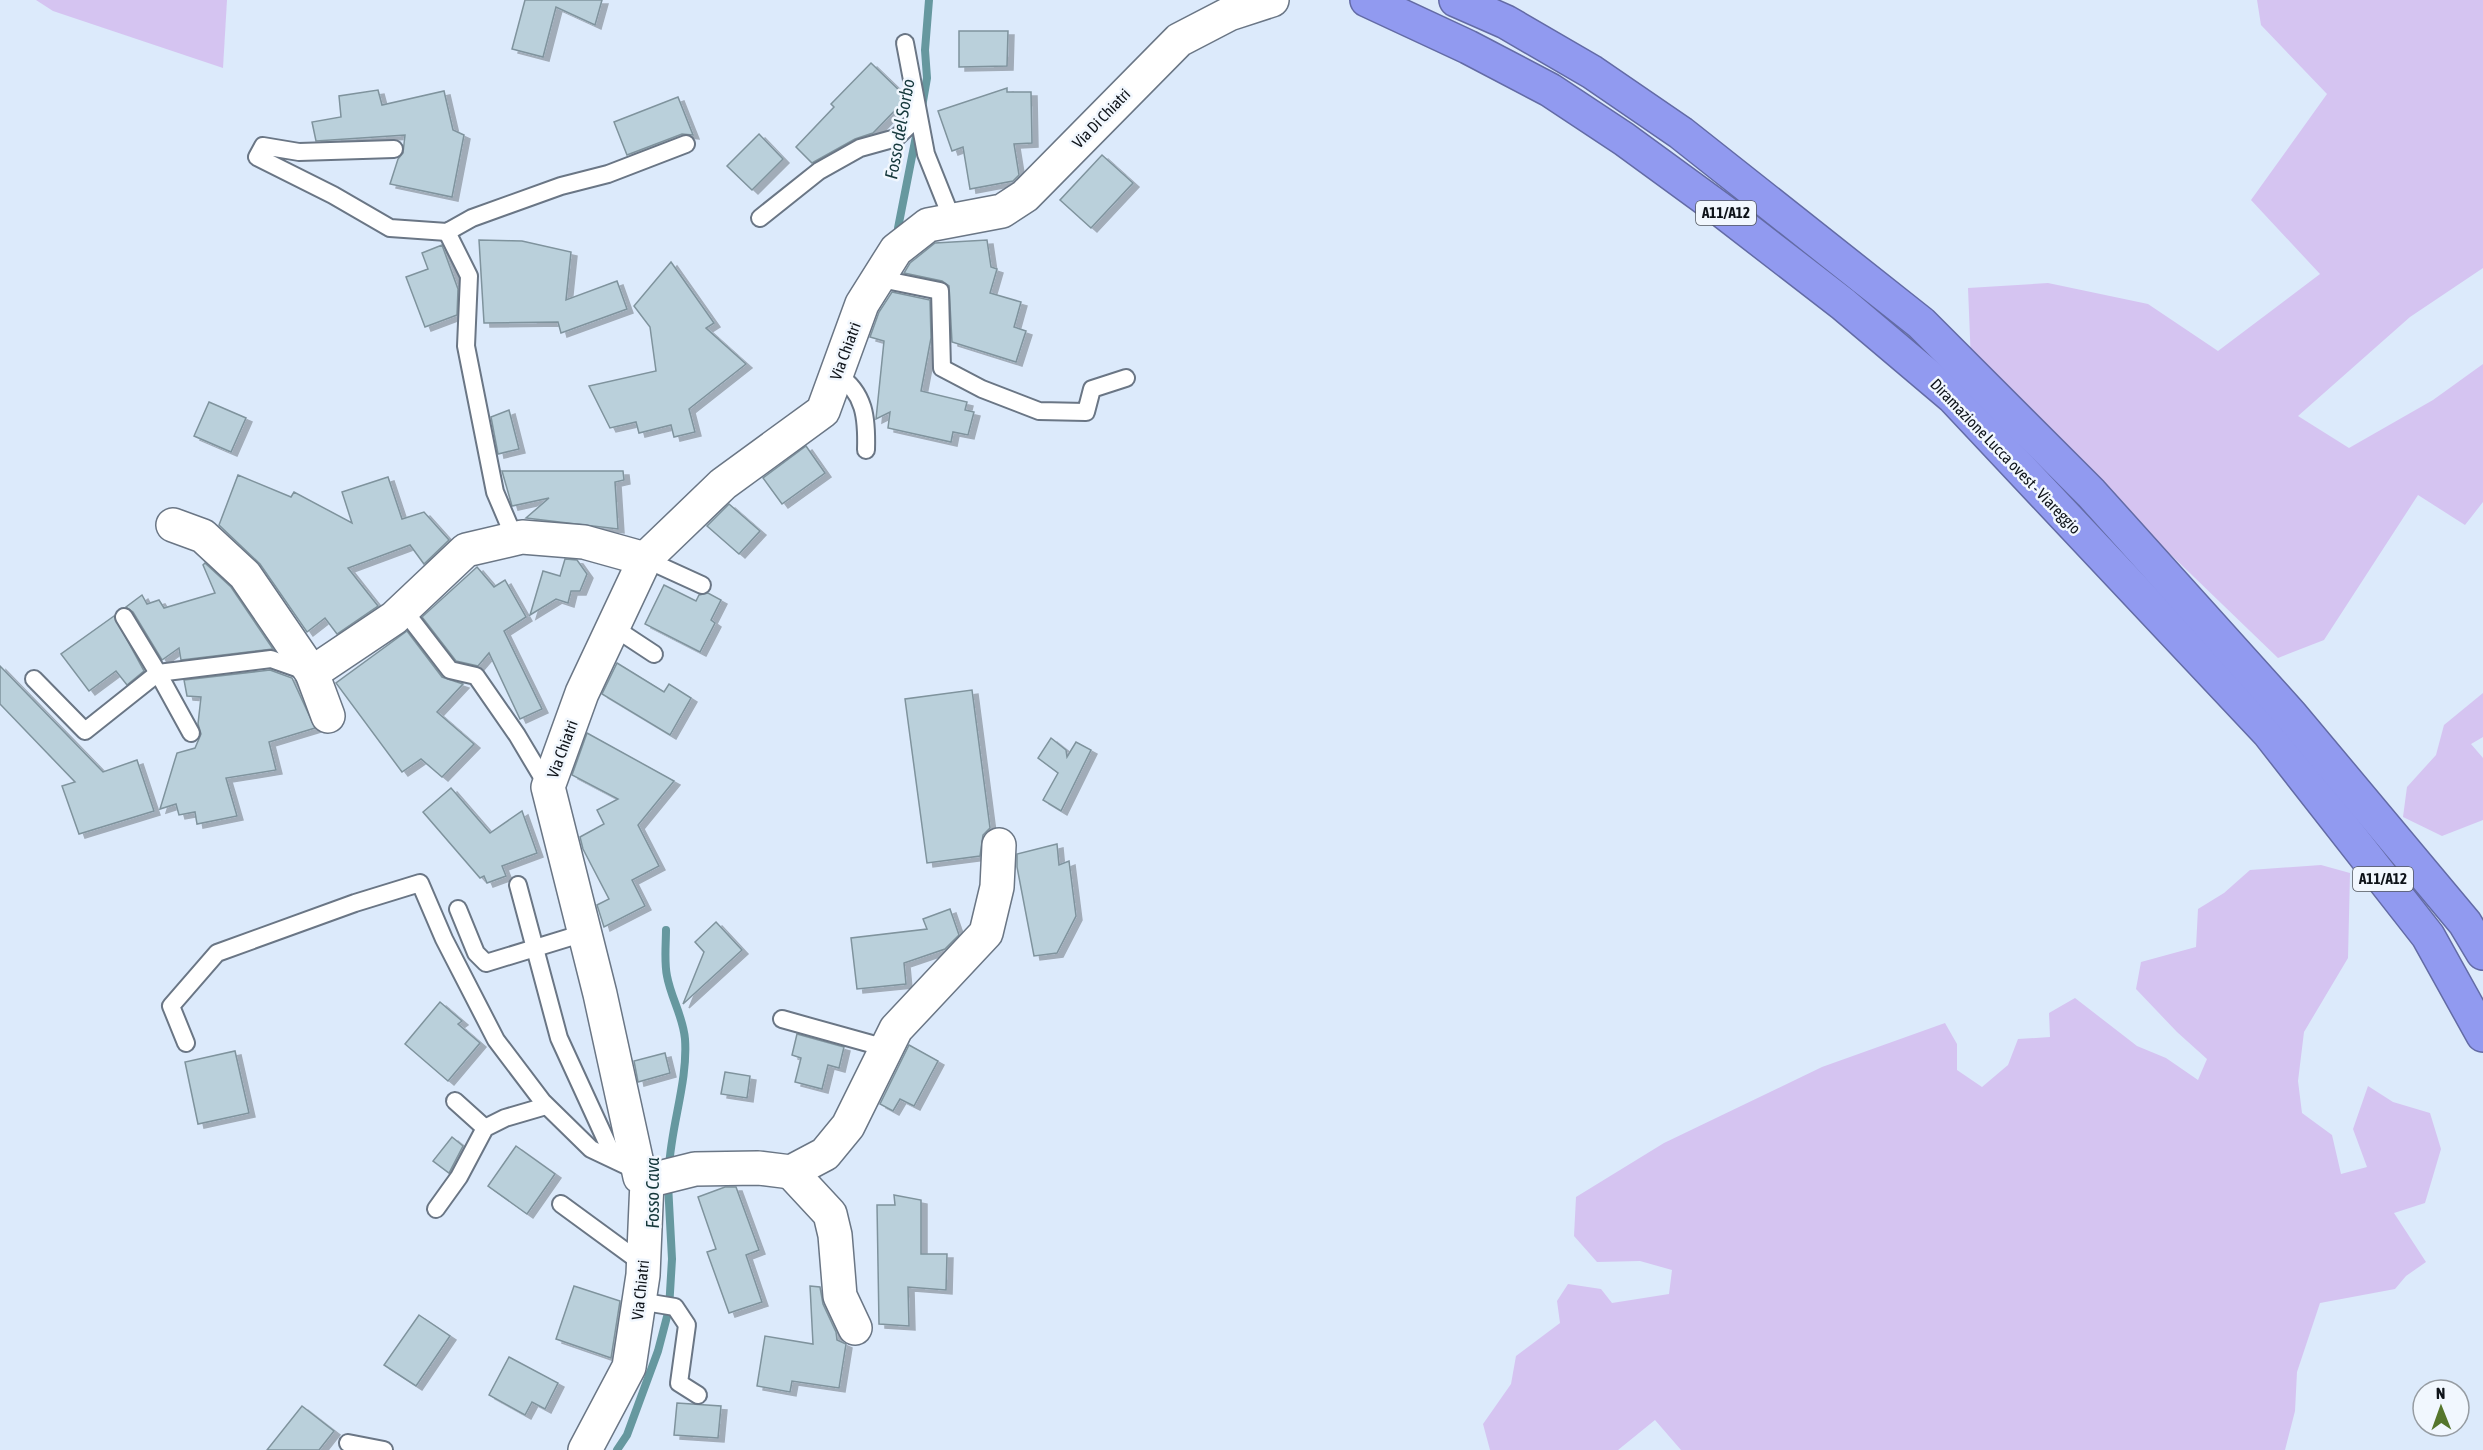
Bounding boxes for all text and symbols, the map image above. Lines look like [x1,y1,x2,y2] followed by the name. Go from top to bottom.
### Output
[880,77,919,181] water label: Fosso del Sorbo
[1068,85,1134,151] street label: Via Di Chiatri
[1696,201,1756,225] road number: A11/A12
[826,320,864,382] street label: Via Chiatri
[1926,375,2085,538] street label: Diramazione Lucca ovest - Viareggio
[543,718,581,780] street label: Via Chiatri
[2353,867,2413,891] road number: A11/A12
[642,1157,663,1229] water label: Fosso Cava
[628,1259,652,1321] street label: Via Chiatri
[2411,1378,2471,1438] north arrow
[2436,1384,2446,1402] text: N

